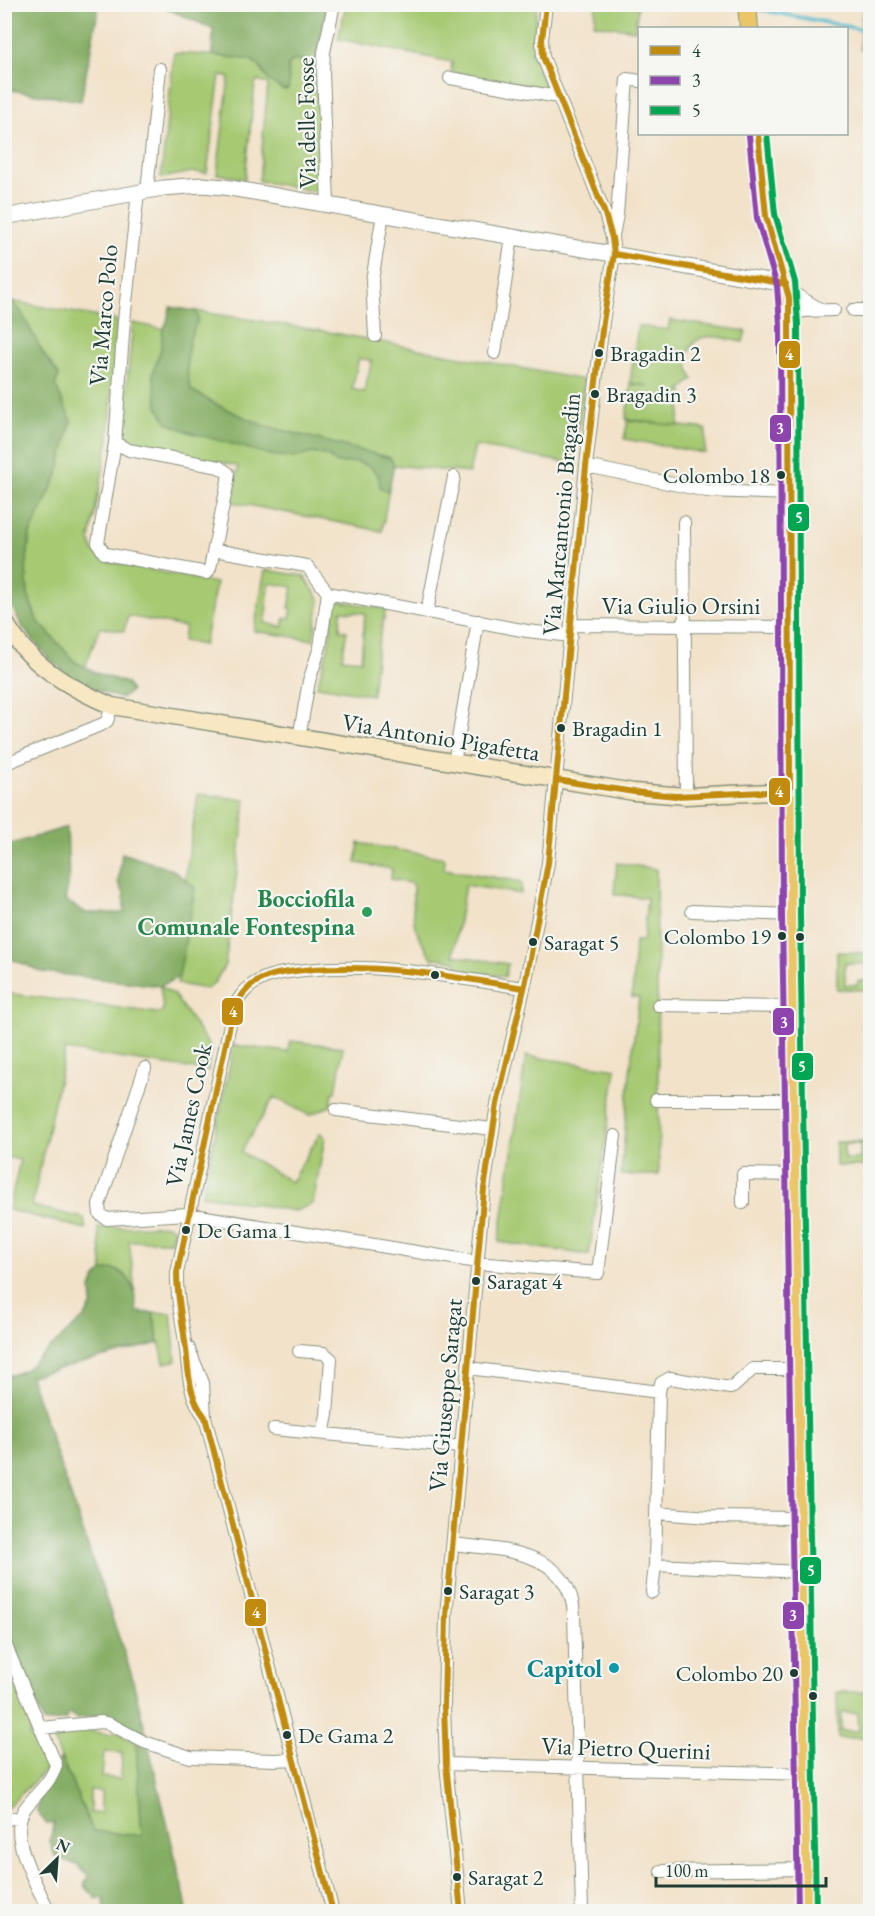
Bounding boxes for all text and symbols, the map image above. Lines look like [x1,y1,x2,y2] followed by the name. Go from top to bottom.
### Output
[638,27,848,135] legend
[692,39,701,62] text: 4
[289,57,323,189] street label: Via delle Fosse
[692,69,701,92] text: 3
[692,99,701,122] text: 5
[81,243,125,387] street label: Via Marco Polo
[610,339,701,368] place label: Bragadin 2
[778,340,801,369] line badge: 4
[785,344,794,365] text: 4
[593,347,605,359] marker: Bragadin 2
[606,380,697,409] place label: Bragadin 3
[589,388,601,400] marker: Bragadin 3
[535,391,587,637] street label: Via Marcantonio Bragadin
[769,414,792,443] line badge: 3
[776,418,784,439] text: 3
[663,461,770,490] place label: Colombo 18
[775,469,787,481] marker: Colombo 18
[787,503,810,532] line badge: 5
[795,507,803,528] text: 5
[602,590,760,621] street label: Via Giulio Orsini
[340,706,543,768] street label: Via Antonio Pigafetta
[572,714,663,743] place label: Bragadin 1
[555,722,567,734] marker: Bragadin 1
[768,777,791,806] line badge: 4
[775,781,784,802] text: 4
[137,883,355,942] place label: Bocciofila Comunale Fontespina
[360,905,374,919] marker: Bocciofila Comunale Fontespina
[664,922,771,951] place label: Colombo 19
[544,928,619,957] place label: Saragat 5
[776,930,788,942] marker: Colombo 19
[794,931,806,943] unlabelled marker
[527,936,539,948] marker: Saragat 5
[429,969,441,981] unlabelled marker
[221,997,244,1026] line badge: 4
[229,1001,238,1022] text: 4
[772,1007,795,1036] line badge: 3
[780,1012,788,1033] text: 3
[158,1040,218,1190] street label: Via James Cook
[791,1052,814,1081] line badge: 5
[798,1056,806,1077] text: 5
[197,1216,292,1245] place label: De Gama 1
[180,1224,192,1236] marker: De Gama 1
[487,1267,563,1296] place label: Saragat 4
[470,1275,482,1287] marker: Saragat 4
[421,1297,469,1493] street label: Via Giuseppe Saragat
[799,1556,822,1585] line badge: 5
[807,1560,815,1581] text: 5
[459,1577,534,1606] place label: Saragat 3
[442,1585,454,1597] marker: Saragat 3
[244,1598,267,1627] line badge: 4
[782,1601,805,1630] line badge: 3
[252,1602,261,1623] text: 4
[789,1605,797,1626] text: 3
[527,1653,602,1684] place label: Capitol
[676,1659,783,1688] place label: Colombo 20
[607,1661,621,1675] marker: Capitol
[788,1667,800,1679] marker: Colombo 20
[807,1690,819,1702] unlabelled marker
[298,1721,394,1750] place label: De Gama 2
[281,1729,293,1741] marker: De Gama 2
[541,1730,711,1766] street label: Via Pietro Querini
[27,1829,87,1889] north arrow
[53,1834,73,1858] text: N
[656,1850,826,1888] scale bar
[665,1859,709,1882] text: 100 m
[468,1863,544,1892] place label: Saragat 2
[451,1871,463,1883] marker: Saragat 2

